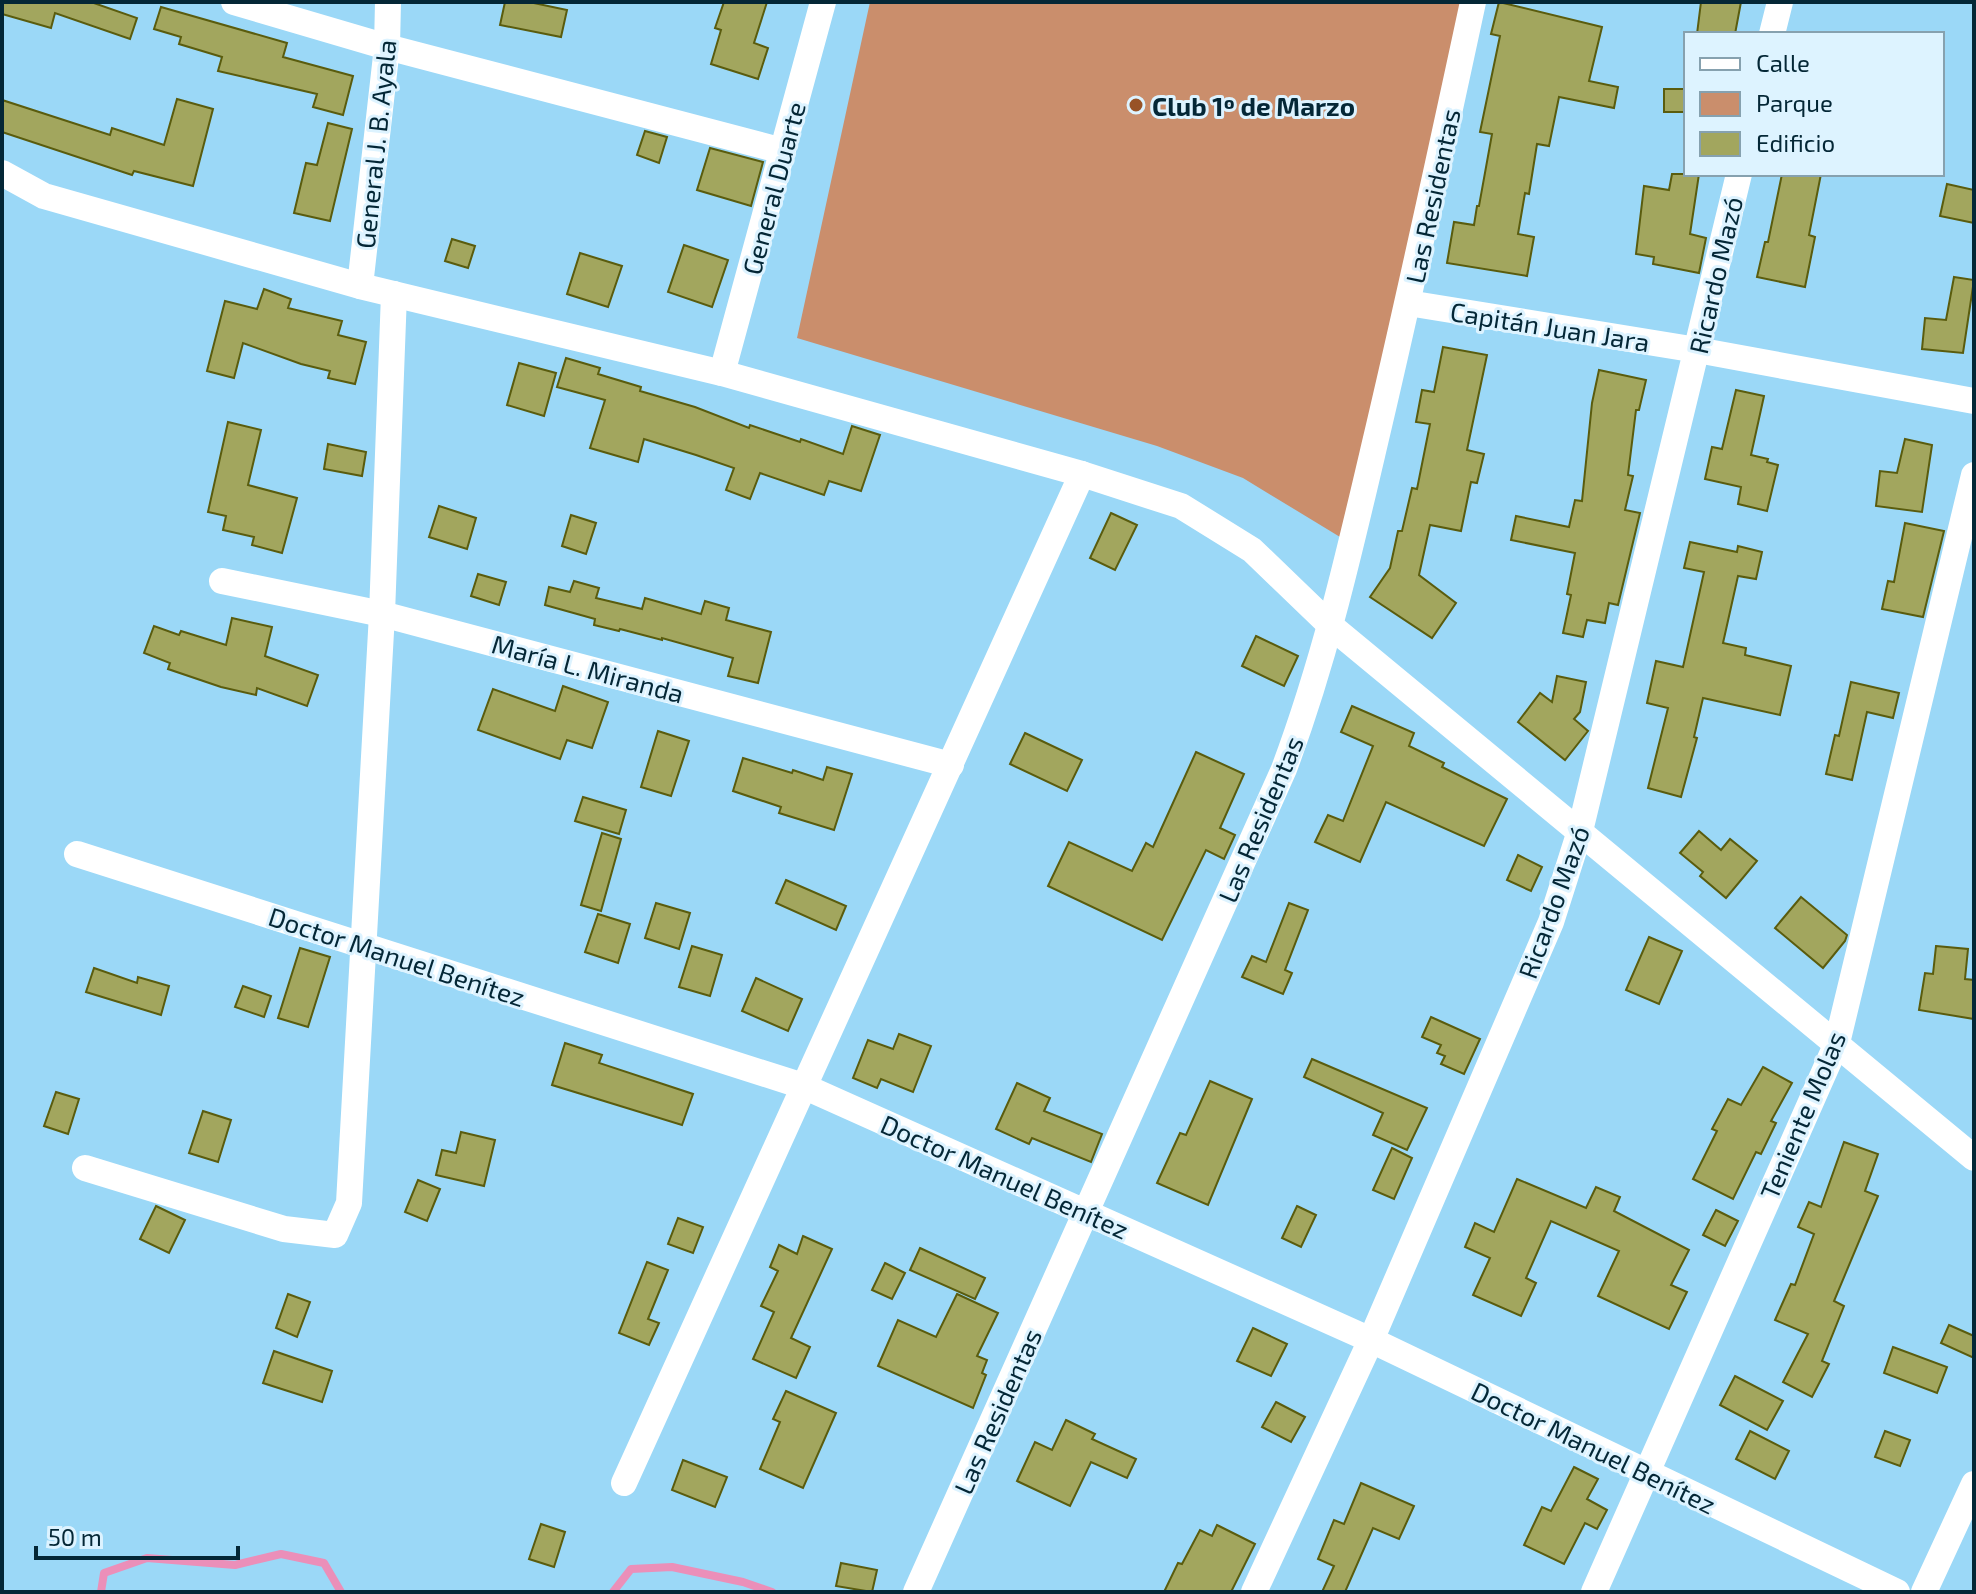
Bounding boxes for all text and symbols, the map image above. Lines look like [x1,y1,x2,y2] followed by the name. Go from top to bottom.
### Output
[1684,32,1944,176] legend
[349,38,401,250] street label: General J. B. Ayala
[1756,48,1810,77] text: Calle
[1756,88,1833,117] text: Parque
[1152,90,1355,121] place label: Club 1º de Marzo
[1127,96,1145,114] marker: Club 1º de Marzo
[735,98,811,278] street label: General Duarte
[1398,106,1466,286] street label: Las Residentas
[1756,128,1835,157] text: Edificio
[1682,193,1748,357] street label: Ricardo Mazó
[1448,295,1652,357] street label: Capitán Juan Jara
[489,627,687,709] street label: María L. Miranda
[1211,731,1309,907] street label: Las Residentas
[1511,821,1595,983] street label: Ricardo Mazó
[265,900,529,1012] street label: Doctor Manuel Benítez
[1753,1026,1851,1204] street label: Teniente Molas
[876,1107,1134,1245] street label: Doctor Manuel Benítez
[947,1324,1047,1498] street label: Las Residentas
[1467,1374,1721,1520] street label: Doctor Manuel Benítez
[36,1510,238,1560] scale bar
[48,1522,102,1551] text: 50 m

